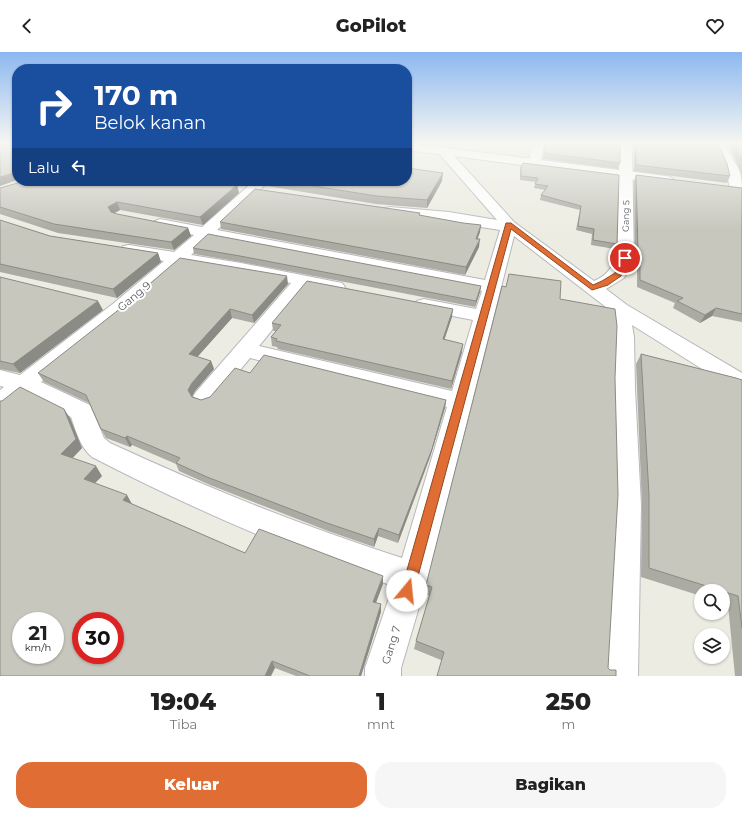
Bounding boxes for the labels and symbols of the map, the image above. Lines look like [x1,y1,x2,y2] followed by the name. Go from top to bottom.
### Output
[620,200,631,232] street label: Gang 5
[608,241,642,275] pin
[114,278,154,314] street label: Gang 9
[386,570,428,612] position arrow
[72,612,124,664] speed limit sign: 30
[379,624,403,666] street label: Gang 7

